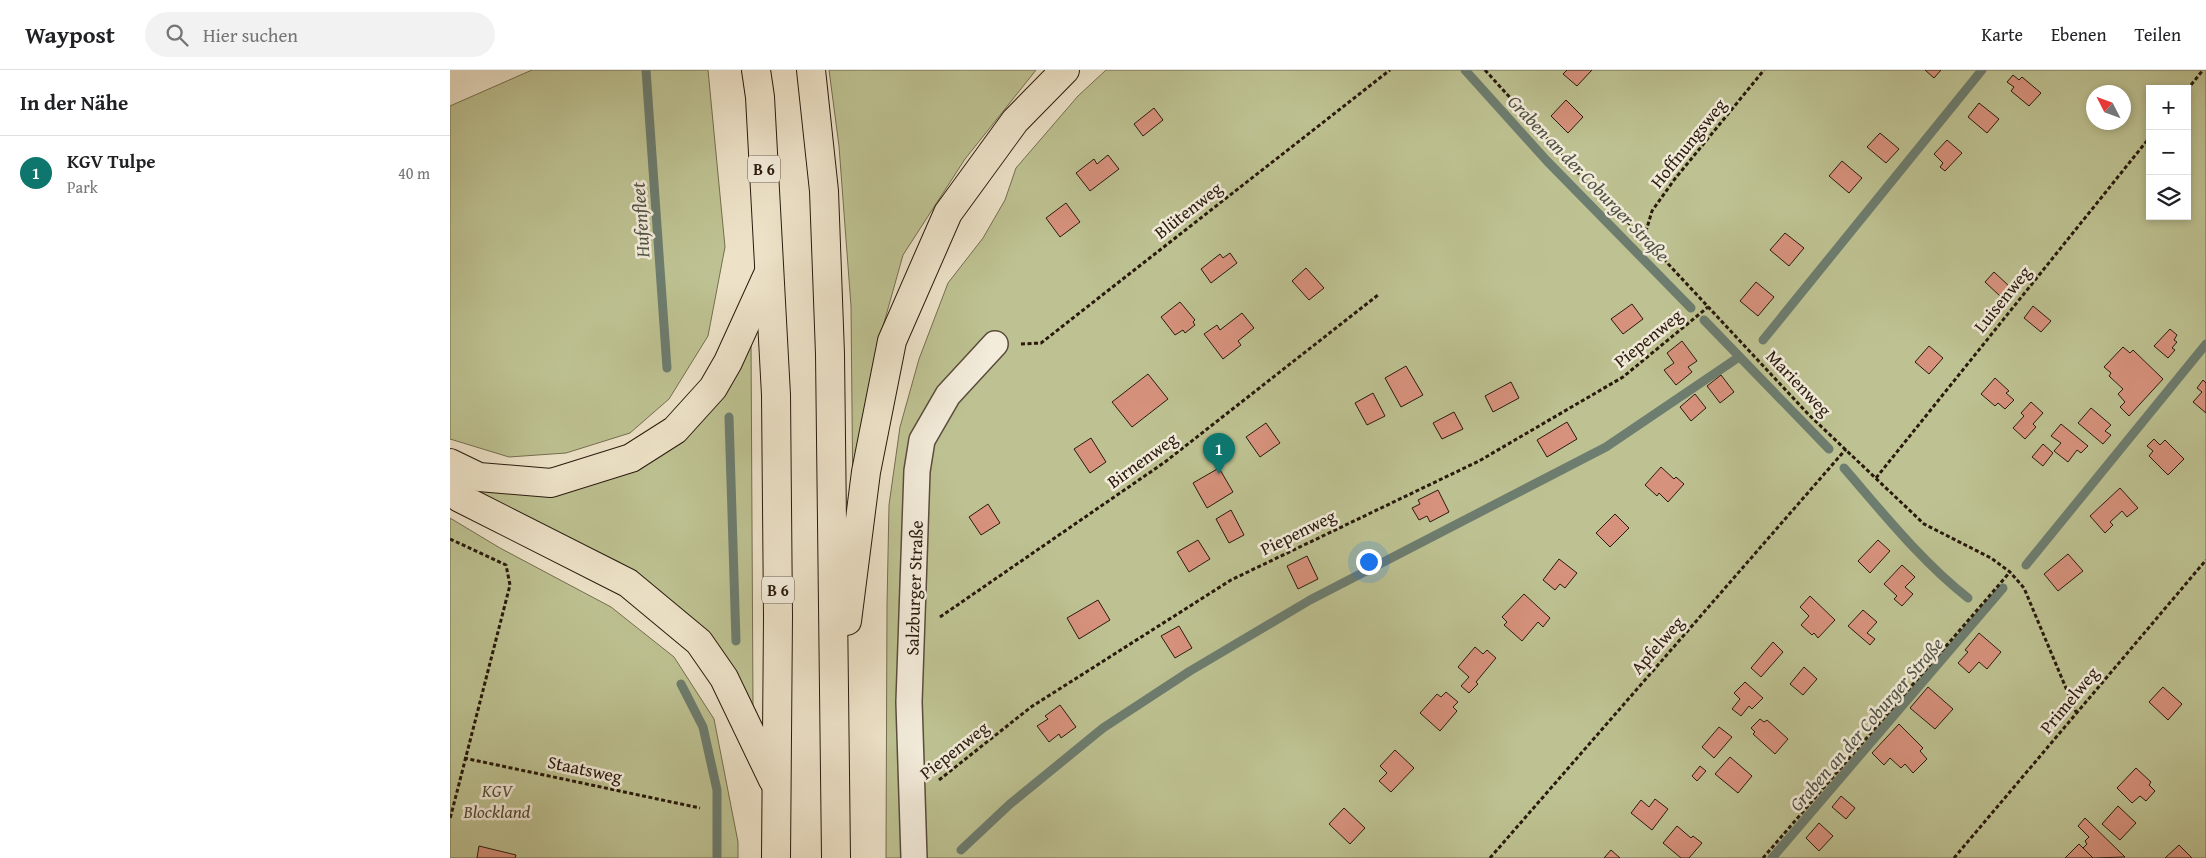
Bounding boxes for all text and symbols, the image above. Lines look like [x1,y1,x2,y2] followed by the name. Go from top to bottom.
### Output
[145,12,495,57] search box
[25,17,115,52] text: Waypost
[163,21,191,49] icon: search
[203,21,298,49] text: Hier suchen
[1982,21,2023,48] text: Karte
[2051,21,2107,48] text: Ebenen
[2135,21,2181,48] text: Teilen
[2086,85,2131,130] north arrow
[2146,85,2191,220] map controls
[2146,85,2191,130] button: +
[20,87,128,118] text: In der Nähe
[1502,88,1677,268] water label: Graben an der Coburger Straße
[1643,92,1733,194] street label: Hoffnungsweg
[2146,130,2191,175] button: −
[67,147,156,175] text: KGV Tulpe
[748,156,780,182] road number: B 6
[32,161,40,185] text: 1
[398,161,430,185] text: 40 m
[67,175,98,199] text: Park
[1148,175,1228,245] street label: Blütenweg
[2146,175,2191,220] button: layers
[623,180,657,260] water label: Hufenfleet
[1967,260,2037,338] street label: Luisenweg
[1608,302,1688,374] street label: Piepenweg
[1760,343,1838,423] street label: Marienweg
[1101,425,1183,495] street label: Birnenweg
[1203,433,1235,474] pin: 1
[1256,502,1340,562] street label: Piepenweg
[898,520,930,656] street label: Salzburger Straße
[1356,549,1382,575] your location
[762,576,794,604] road number: B 6
[1624,610,1690,680] street label: Apfelweg
[1782,631,1950,817] water label: Graben an der Coburger Straße
[2033,661,2105,739] street label: Primelweg
[914,714,994,786] street label: Piepenweg
[545,748,625,790] street label: Staatsweg
[463,777,531,825] park label: KGV Blockland

